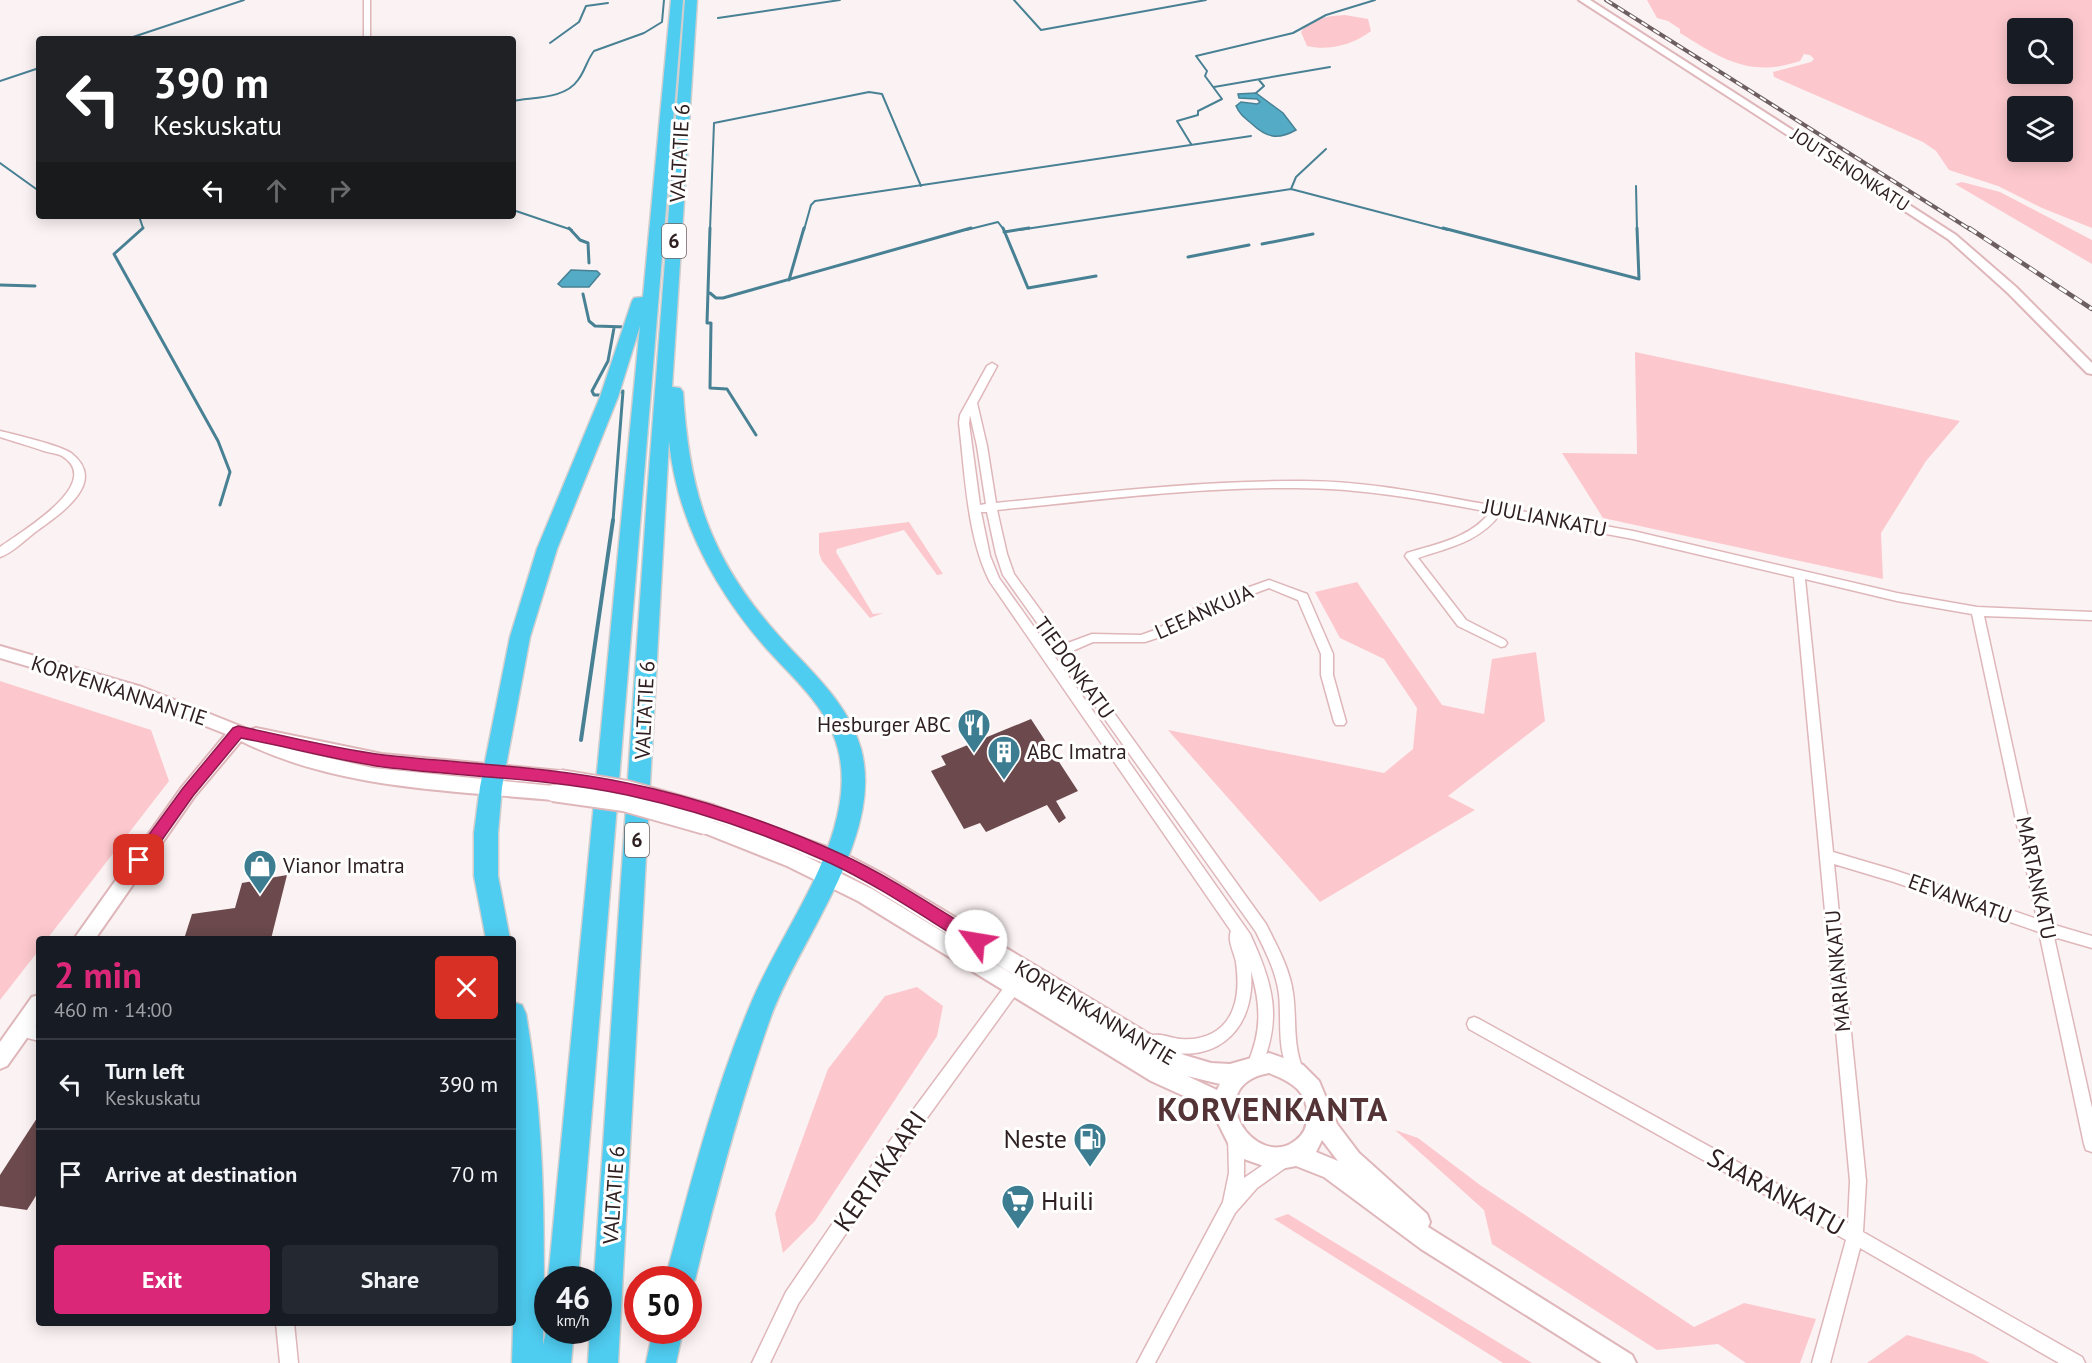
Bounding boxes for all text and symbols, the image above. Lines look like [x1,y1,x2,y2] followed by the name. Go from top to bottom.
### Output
[2007,18,2073,162] map controls
[2007,18,2073,84] button: search
[153,55,269,110] text: 390 m
[54,60,132,138] icon: left
[2007,96,2073,162] button: layers
[663,103,696,204] street label: VALTATIE 6
[153,108,282,142] text: Keskuskatu
[1786,122,1914,216] street label: JOUTSENONKATU
[197,174,230,207] icon: left
[260,174,293,207] icon: ahead
[323,174,356,207] icon: right
[662,224,686,258] road number: 6
[1480,492,1609,543] street label: JUULIANKATU
[1150,578,1258,645] street label: LEEANKUJA
[1028,611,1120,724] street label: TIEDONKATU
[28,649,210,732] street label: KORVENKANNANTIE
[628,660,661,761] street label: VALTATIE 6
[956,707,992,754] restaurant icon: Hesburger ABC
[817,711,951,738] place label: Hesburger ABC
[986,734,1022,781] building icon: ABC Imatra
[1027,738,1127,765] place label: ABC Imatra
[2010,814,2063,942] street label: MARTANKATU
[625,823,649,857] road number: 6
[113,834,164,885] pin
[122,843,155,876] icon: arrive
[242,848,278,895] shop icon: Vianor Imatra
[282,852,405,879] place label: Vianor Imatra
[1905,867,2016,930] street label: EEVANKATU
[944,909,1008,973] position arrow
[1819,909,1856,1033] street label: MARIANKATU
[54,951,142,998] text: 2 min
[1010,954,1181,1071] street label: KORVENKANNANTIE
[435,956,498,1019] button: close
[54,997,172,1023] text: 460 m · 14:00
[105,1057,185,1085] text: Turn left
[54,1068,87,1101] icon: left
[438,1070,498,1098] text: 390 m
[105,1085,201,1111] text: Keskuskatu
[1157,1087,1389,1130] district label: KORVENKANTA
[826,1104,933,1238] street label: KERTAKAARI
[1072,1121,1108,1168] fuel station icon: Neste
[1004,1122,1067,1155] place label: Neste
[1702,1140,1851,1243] street label: SAARANKATU
[597,1145,630,1246] street label: VALTATIE 6
[54,1158,87,1191] icon: arrive
[105,1160,297,1188] text: Arrive at destination
[450,1160,498,1188] text: 70 m
[1000,1183,1036,1230] supermarket icon: Huili
[1041,1184,1094,1217] place label: Huili
[54,1245,270,1314] button: Exit
[282,1245,498,1314] button: Share
[624,1266,702,1344] speed limit sign: 50
[556,1278,590,1317] text: 46
[557,1311,589,1330] text: km/h

